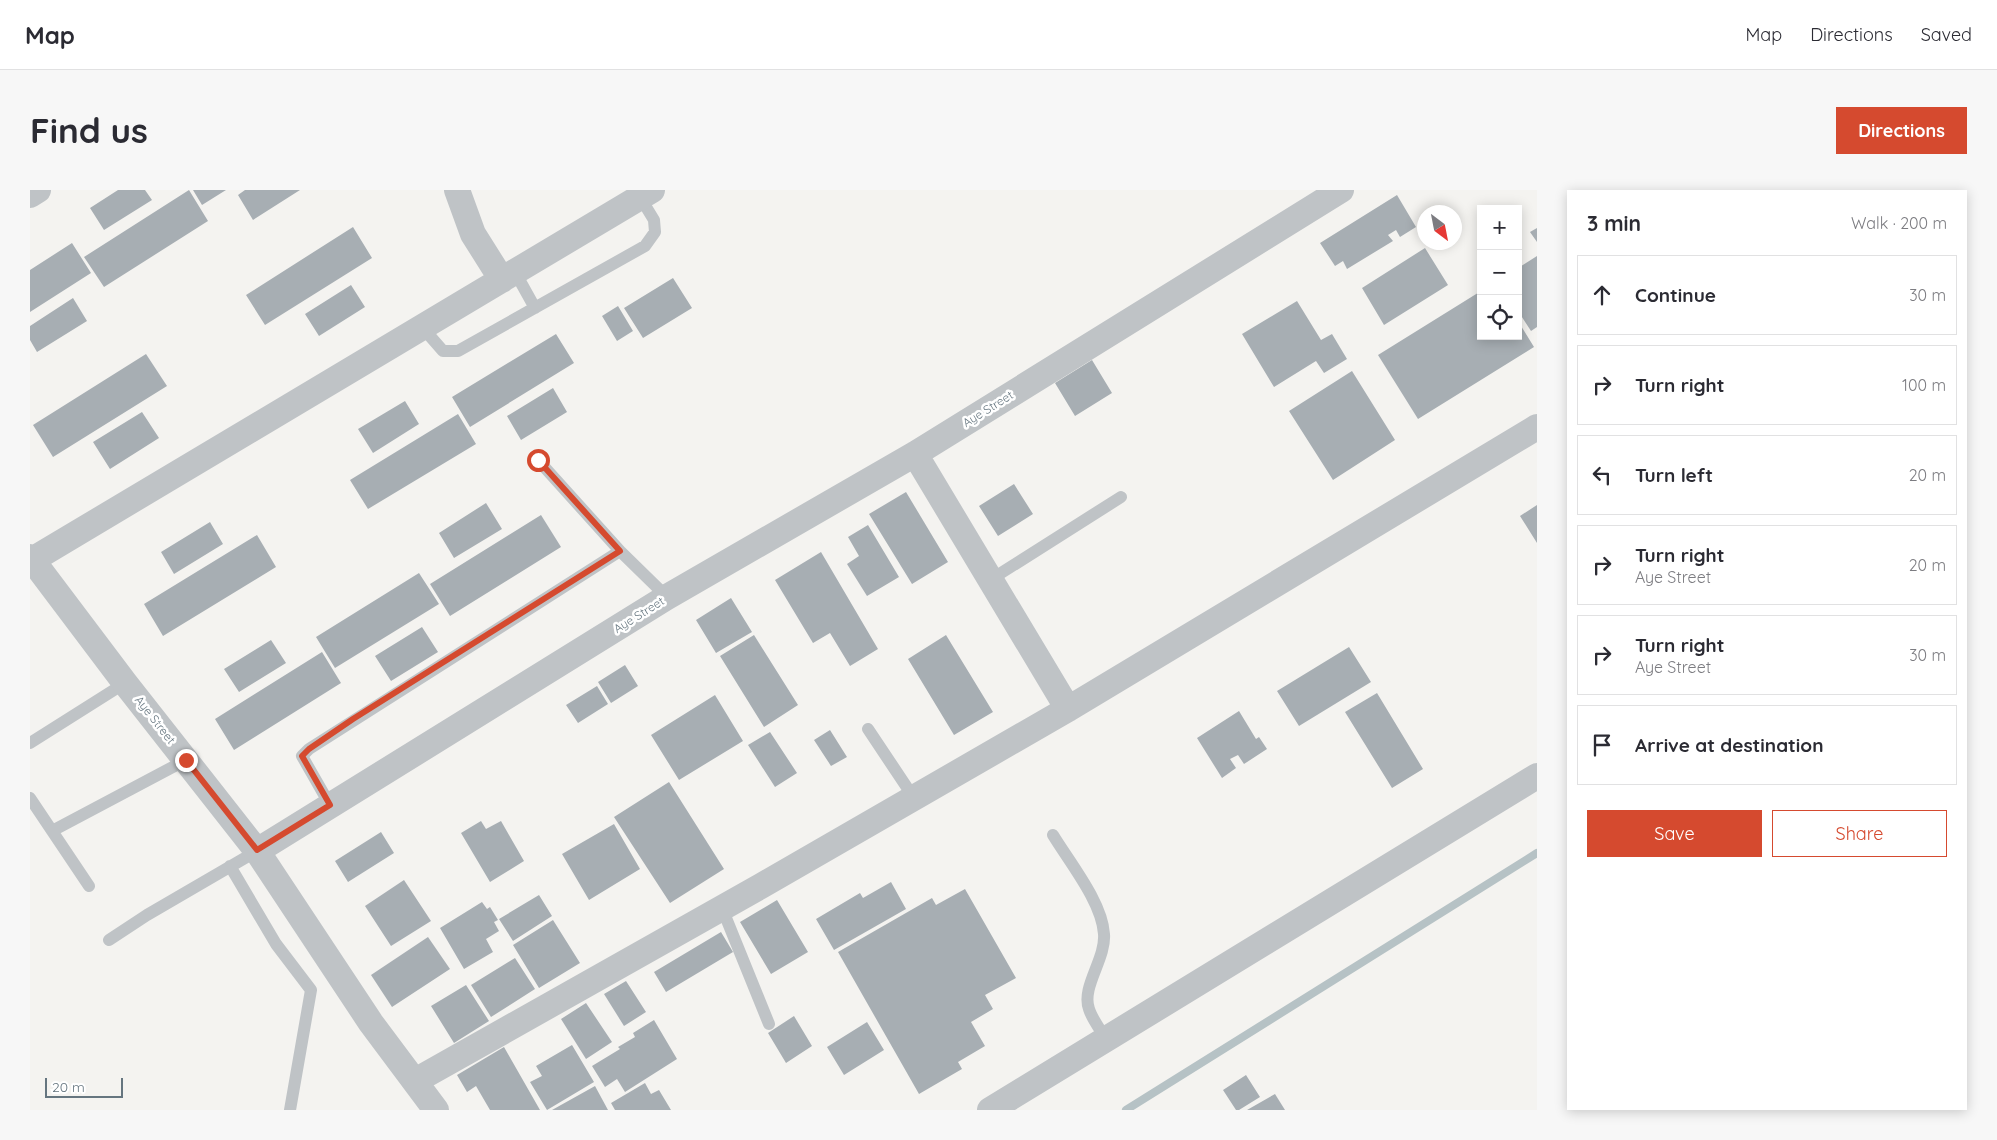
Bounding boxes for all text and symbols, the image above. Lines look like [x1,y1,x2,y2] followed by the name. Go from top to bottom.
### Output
[25,20,75,50] text: Map
[1745,23,1782,46] text: Map
[1810,23,1893,46] text: Directions
[1921,23,1972,46] text: Saved
[1836,107,1967,154] button: Directions
[30,108,148,152] text: Find us
[1417,205,1462,250] north arrow
[1477,205,1522,340] map controls
[1477,205,1522,250] button: +
[1587,210,1641,236] text: 3 min
[1851,213,1947,233] text: Walk · 200 m
[1477,250,1522,295] button: −
[1588,281,1616,309] icon: ahead
[1635,283,1716,307] text: Continue
[1909,285,1946,305] text: 30 m
[1477,295,1522,340] button: locate
[1588,371,1616,399] icon: right
[1635,373,1724,397] text: Turn right
[1902,375,1946,395] text: 100 m
[960,387,1016,430] street label: Aye Street
[527,449,550,472] route start
[1588,461,1616,489] icon: left
[1635,463,1713,487] text: Turn left
[1909,465,1946,485] text: 20 m
[1635,543,1724,567] text: Turn right
[1588,551,1616,579] icon: right
[1909,555,1946,575] text: 20 m
[1635,567,1711,587] text: Aye Street
[611,593,667,636] street label: Aye Street
[1635,633,1724,657] text: Turn right
[1588,641,1616,669] icon: right
[1909,645,1946,665] text: 30 m
[1635,657,1711,677] text: Aye Street
[132,693,179,747] street label: Aye Street
[1588,731,1616,759] icon: arrive
[1635,733,1824,757] text: Arrive at destination
[175,749,198,772] route end
[1587,810,1762,857] button: Save
[1772,810,1947,857] button: Share
[45,1075,122,1098] scale bar
[52,1078,85,1096] text: 20 m

